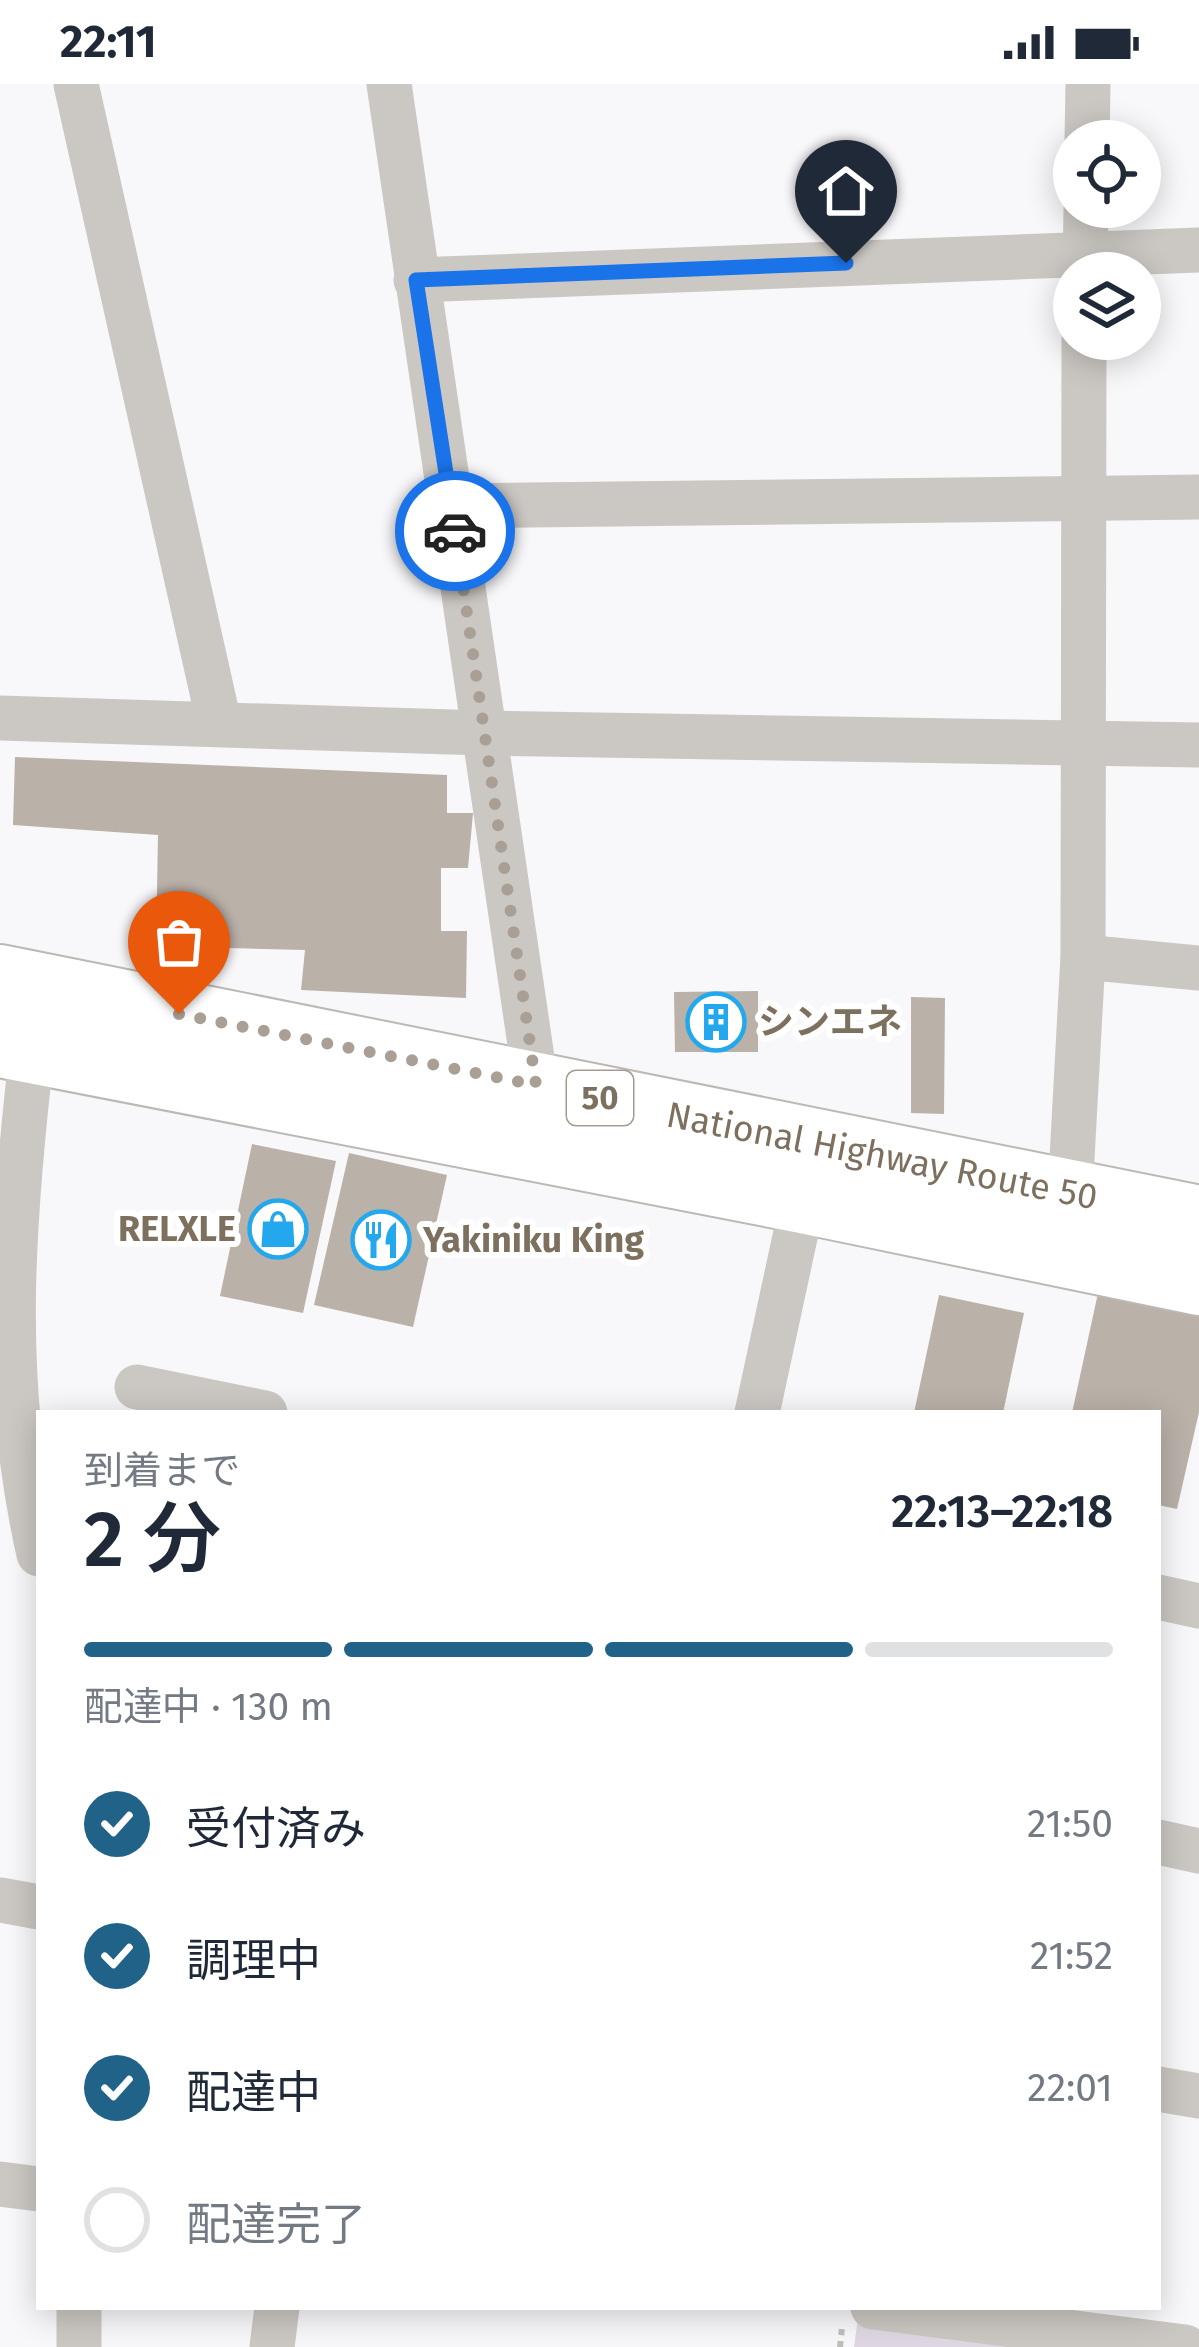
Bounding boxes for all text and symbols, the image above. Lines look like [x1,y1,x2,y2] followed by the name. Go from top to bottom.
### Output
[60,15,157,69] text: 22:11
[1053,120,1161,360] map controls
[1053,120,1161,228] button: locate
[795,140,897,263] pin
[813,158,879,224] icon: home
[1053,252,1161,360] button: layers
[395,471,515,591] courier
[422,498,488,564] icon: car
[128,891,230,1014] pin
[146,909,212,975] icon: bag
[685,991,747,1053] building icon: シンエネ
[758,1000,902,1044] place label: シンエネ
[567,1071,633,1125] road number: 50
[663,1093,1101,1219] street label: National Highway Route 50
[247,1198,309,1260] shop icon: RELXLE
[118,1207,236,1251] place label: RELXLE
[350,1209,412,1271] restaurant icon: Yakiniku King
[422,1218,644,1262] place label: Yakiniku King
[84,1448,240,1494] text: 到着まで
[891,1485,1113,1539] text: 22:13–22:18
[84,1493,221,1587] text: 2 分
[84,1684,333,1730] text: 配達中 · 130 m
[84,1791,150,1857] icon: check
[1027,1801,1113,1847] text: 21:50
[186,1802,366,1856] text: 受付済み
[84,1923,150,1989] icon: check
[1030,1933,1113,1979] text: 21:52
[186,1934,321,1988] text: 調理中
[84,2055,150,2121] icon: check
[1027,2065,1113,2111] text: 22:01
[186,2066,321,2120] text: 配達中
[186,2198,366,2252] text: 配達完了

